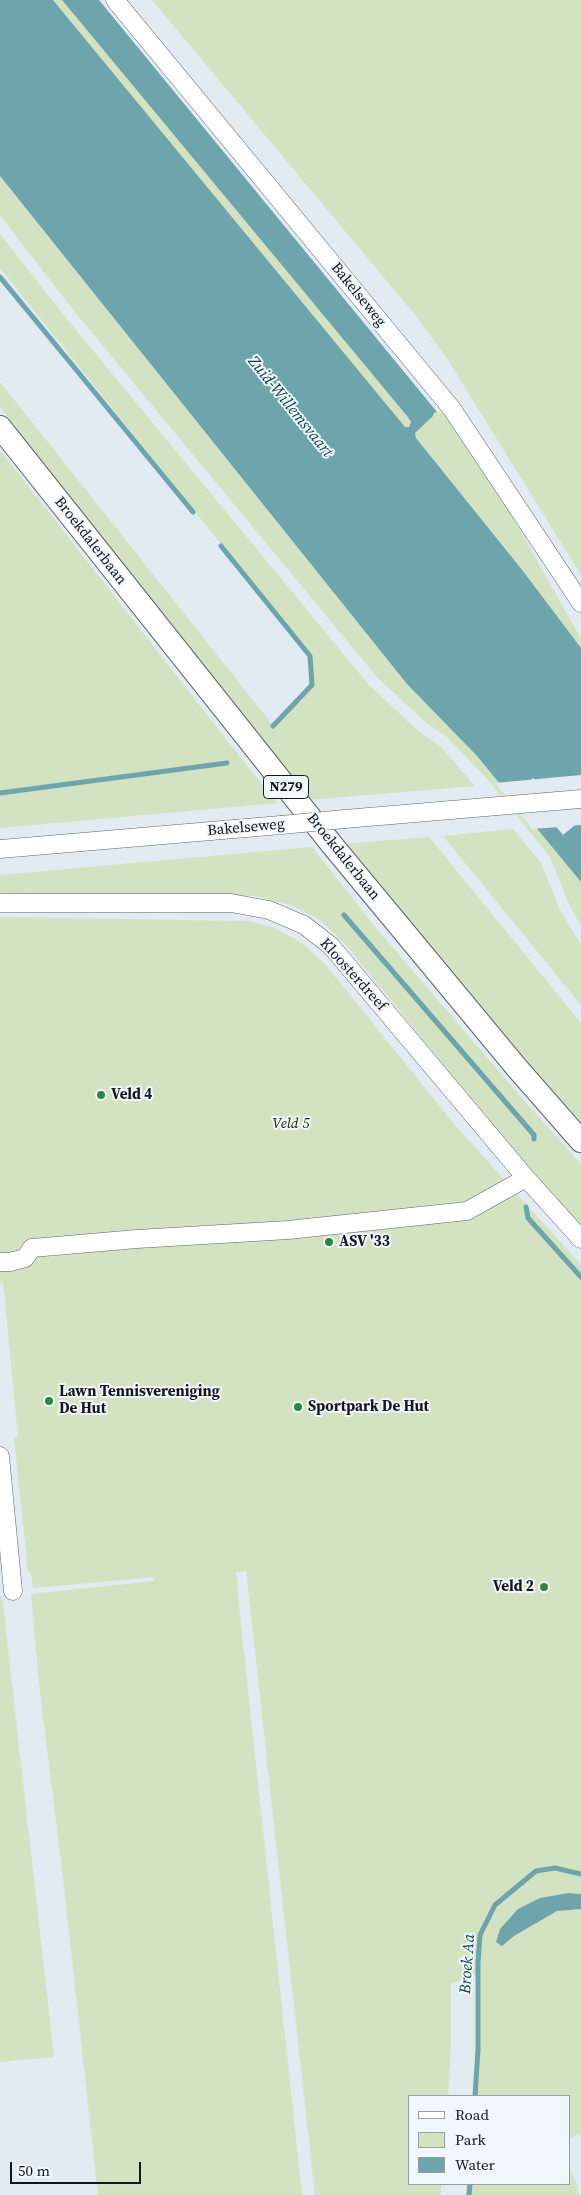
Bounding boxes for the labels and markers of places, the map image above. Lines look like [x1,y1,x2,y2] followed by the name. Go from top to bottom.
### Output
[111,1086,152,1104] place label: Veld 4
[95,1089,107,1101] marker: Veld 4
[339,1233,390,1251] place label: ASV '33
[323,1236,335,1248] marker: ASV '33
[59,1383,220,1418] place label: Lawn Tennisvereniging De Hut
[43,1395,55,1407] marker: Lawn Tennisvereniging De Hut
[308,1398,429,1416] place label: Sportpark De Hut
[292,1401,304,1413] marker: Sportpark De Hut
[493,1578,534,1596] place label: Veld 2
[538,1581,550,1593] marker: Veld 2

